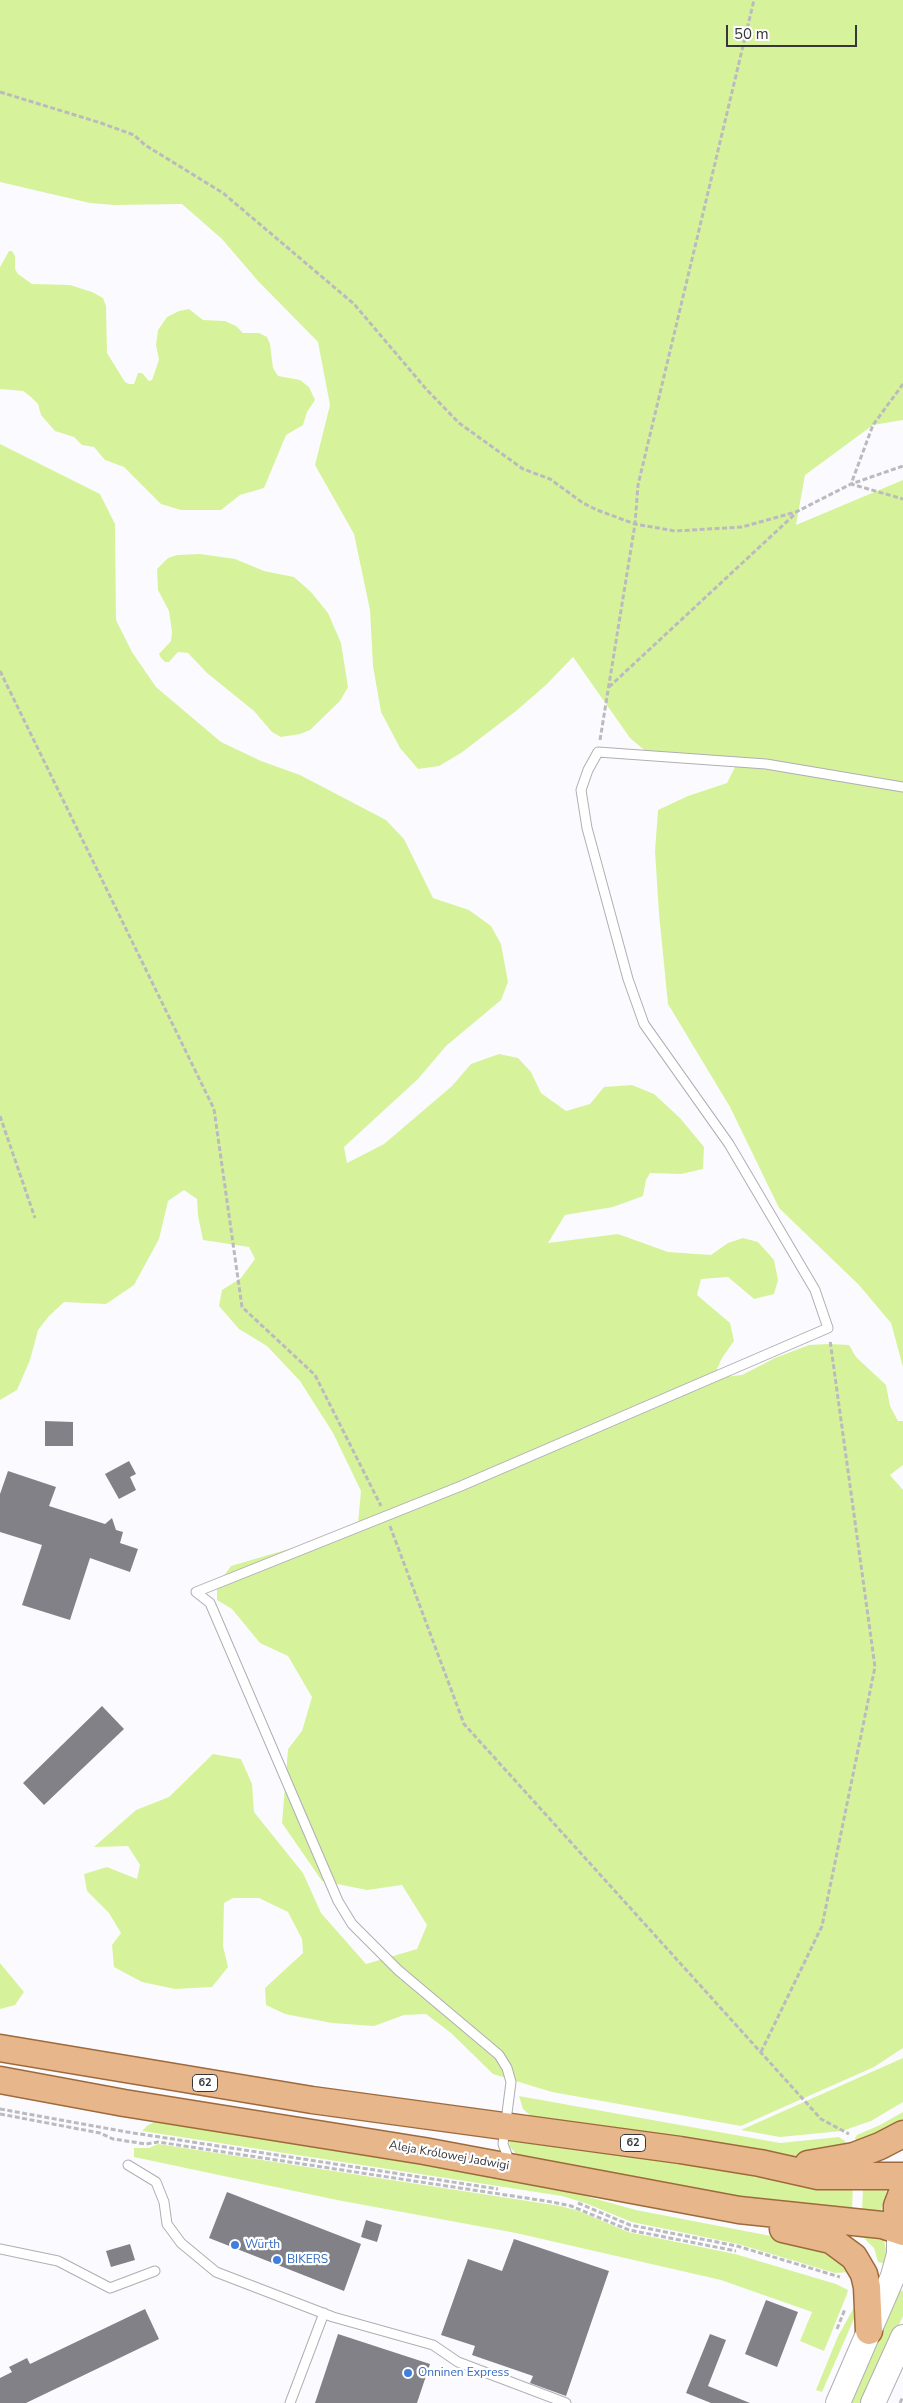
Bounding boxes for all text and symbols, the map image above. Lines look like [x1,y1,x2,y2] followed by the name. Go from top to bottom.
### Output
[728,15,859,47] scale bar
[734,24,769,44] text: 50 m
[192,2074,218,2092] road number: 62
[620,2134,646,2152] road number: 62
[388,2138,510,2174] street label: Aleja Królowej Jadwigi
[245,2238,280,2252] place label: Würth
[229,2239,241,2251] marker: Würth
[287,2253,328,2267] place label: BIKERS
[271,2254,283,2266] marker: BIKERS
[418,2366,509,2380] place label: Onninen Express
[402,2367,414,2379] marker: Onninen Express

